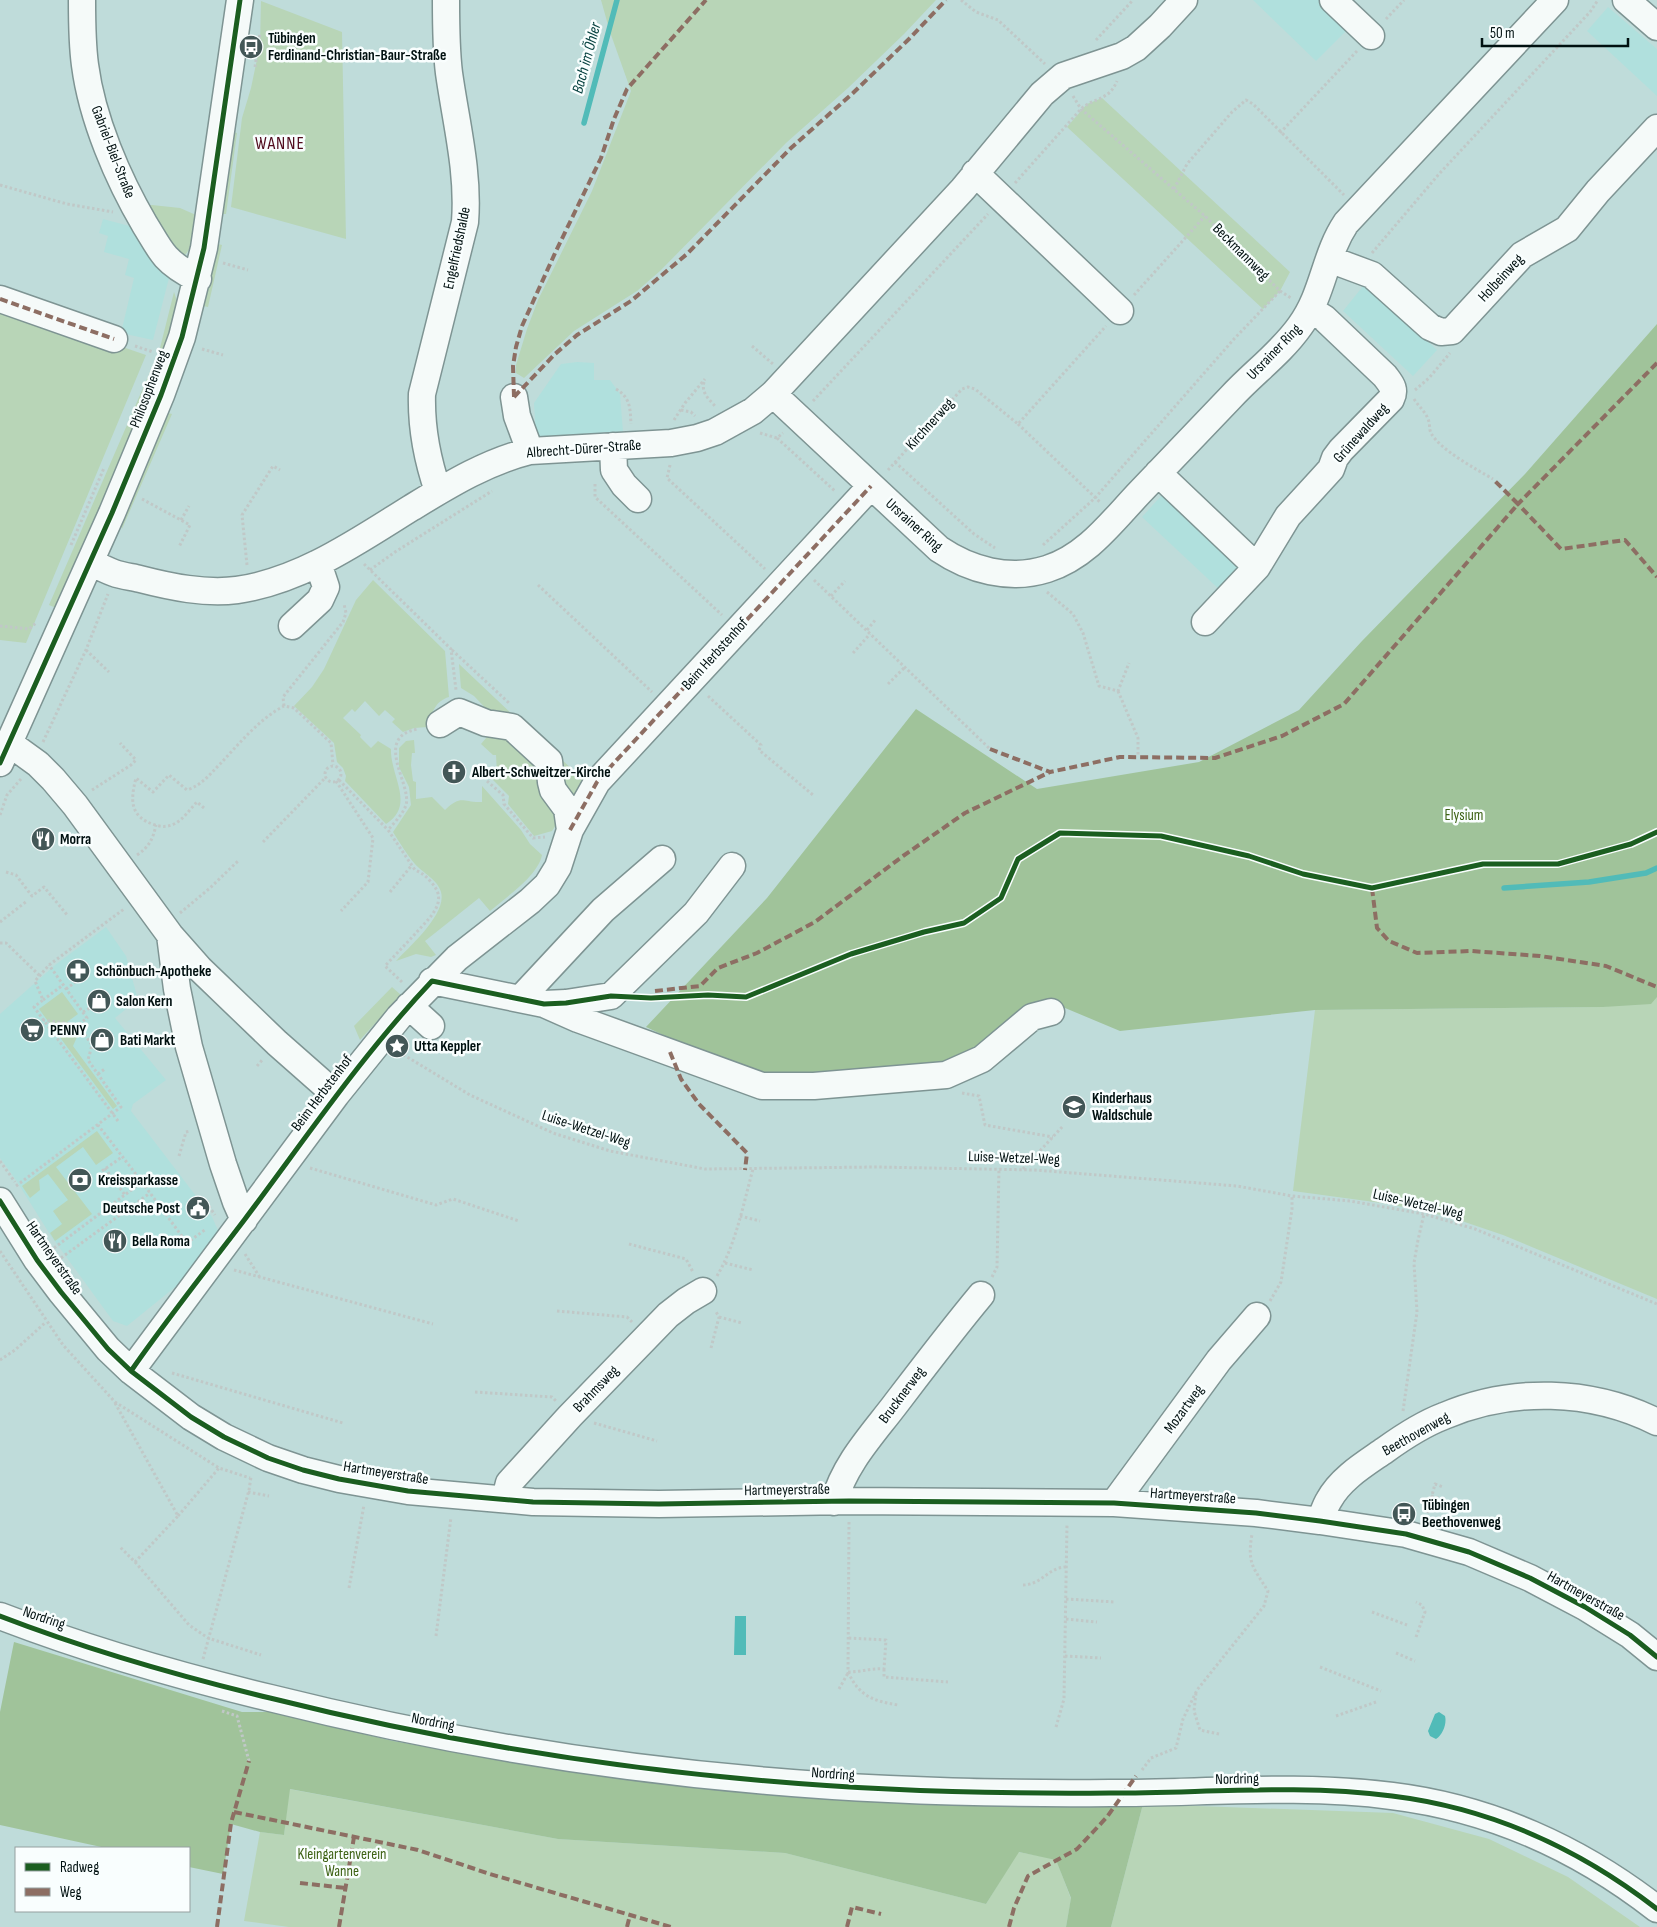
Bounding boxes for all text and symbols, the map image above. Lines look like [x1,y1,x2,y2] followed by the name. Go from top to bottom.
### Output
[1482,15,1628,47] scale bar
[568,20,606,95] water label: Bach im Öhler
[1490,24,1515,43] text: 50 m
[268,29,446,65] place label: Tübingen Ferdinand-Christian-Baur-Straße
[238,34,264,60] bus stop icon: Tübingen Ferdinand-Christian-Baur-Straße
[87,103,139,201] street label: Gabriel-Biel-Straße
[255,133,305,154] district label: WANNE
[439,205,475,291] street label: Engelfriedshalde
[1208,219,1274,285] street label: Beckmannweg
[1474,250,1528,306] street label: Holbeinweg
[1243,320,1305,384] street label: Ursrainer Ring
[126,347,172,431] street label: Philosophenweg
[902,394,958,454] street label: Kirchnerweg
[1329,399,1393,467] street label: Grünewaldweg
[525,436,642,463] street label: Albrecht-Dürer-Straße
[881,494,947,556] street label: Ursrainer Ring
[678,613,753,694] street label: Beim Herbstenhof
[441,759,467,785] church icon: Albert-Schweitzer-Kirche
[471,763,611,782] place label: Albert-Schweitzer-Kirche
[1445,806,1483,825] park label: Elysium
[30,826,56,852] restaurant icon: Morra
[60,830,91,849] place label: Morra
[65,958,91,984] pharmacy icon: Schönbuch-Apotheke
[96,962,211,981] place label: Schönbuch-Apotheke
[86,988,112,1014] shop icon: Salon Kern
[116,992,172,1011] place label: Salon Kern
[19,1017,45,1043] supermarket icon: PENNY
[50,1021,86,1040] place label: PENNY
[89,1027,115,1053] shop icon: Bati Markt
[120,1031,175,1050] place label: Bati Markt
[384,1033,410,1059] place icon: Utta Keppler
[414,1037,481,1056] place label: Utta Keppler
[287,1050,357,1135] street label: Beim Herbstenhof
[1092,1089,1153,1125] place label: Kinderhaus Waldschule
[1061,1094,1087,1120] school or university icon: Kinderhaus Waldschule
[539,1106,633,1152] street label: Luise-Wetzel-Weg
[968,1147,1060,1169] street label: Luise-Wetzel-Weg
[67,1167,93,1193] bank icon: Kreissparkasse
[98,1171,178,1190] place label: Kreissparkasse
[1371,1184,1465,1224] street label: Luise-Wetzel-Weg
[185,1195,211,1221] public building icon: Deutsche Post
[103,1199,180,1218] place label: Deutsche Post
[22,1217,86,1299] street label: Hartmeyerstraße
[102,1228,128,1254] restaurant icon: Bella Roma
[132,1232,190,1251] place label: Bella Roma
[569,1361,623,1417] street label: Brahmsweg
[874,1363,930,1427] street label: Brucknerweg
[1160,1381,1208,1437] street label: Mozartweg
[1379,1408,1453,1460] street label: Beethovenweg
[342,1457,430,1489] street label: Hartmeyerstraße
[744,1480,830,1500] street label: Hartmeyerstraße
[1149,1484,1237,1508] street label: Hartmeyerstraße
[1422,1496,1502,1532] place label: Tübingen Beethovenweg
[1391,1501,1417,1527] bus stop icon: Tübingen Beethovenweg
[1544,1567,1628,1625] street label: Hartmeyerstraße
[20,1602,68,1634] street label: Nordring
[410,1709,456,1735] street label: Nordring
[811,1763,855,1785] street label: Nordring
[1215,1769,1259,1789] street label: Nordring
[298,1845,386,1881] park label: Kleingartenverein Wanne
[15,1847,190,1912] legend
[60,1858,99,1877] text: Radweg
[60,1883,82,1902] text: Weg

